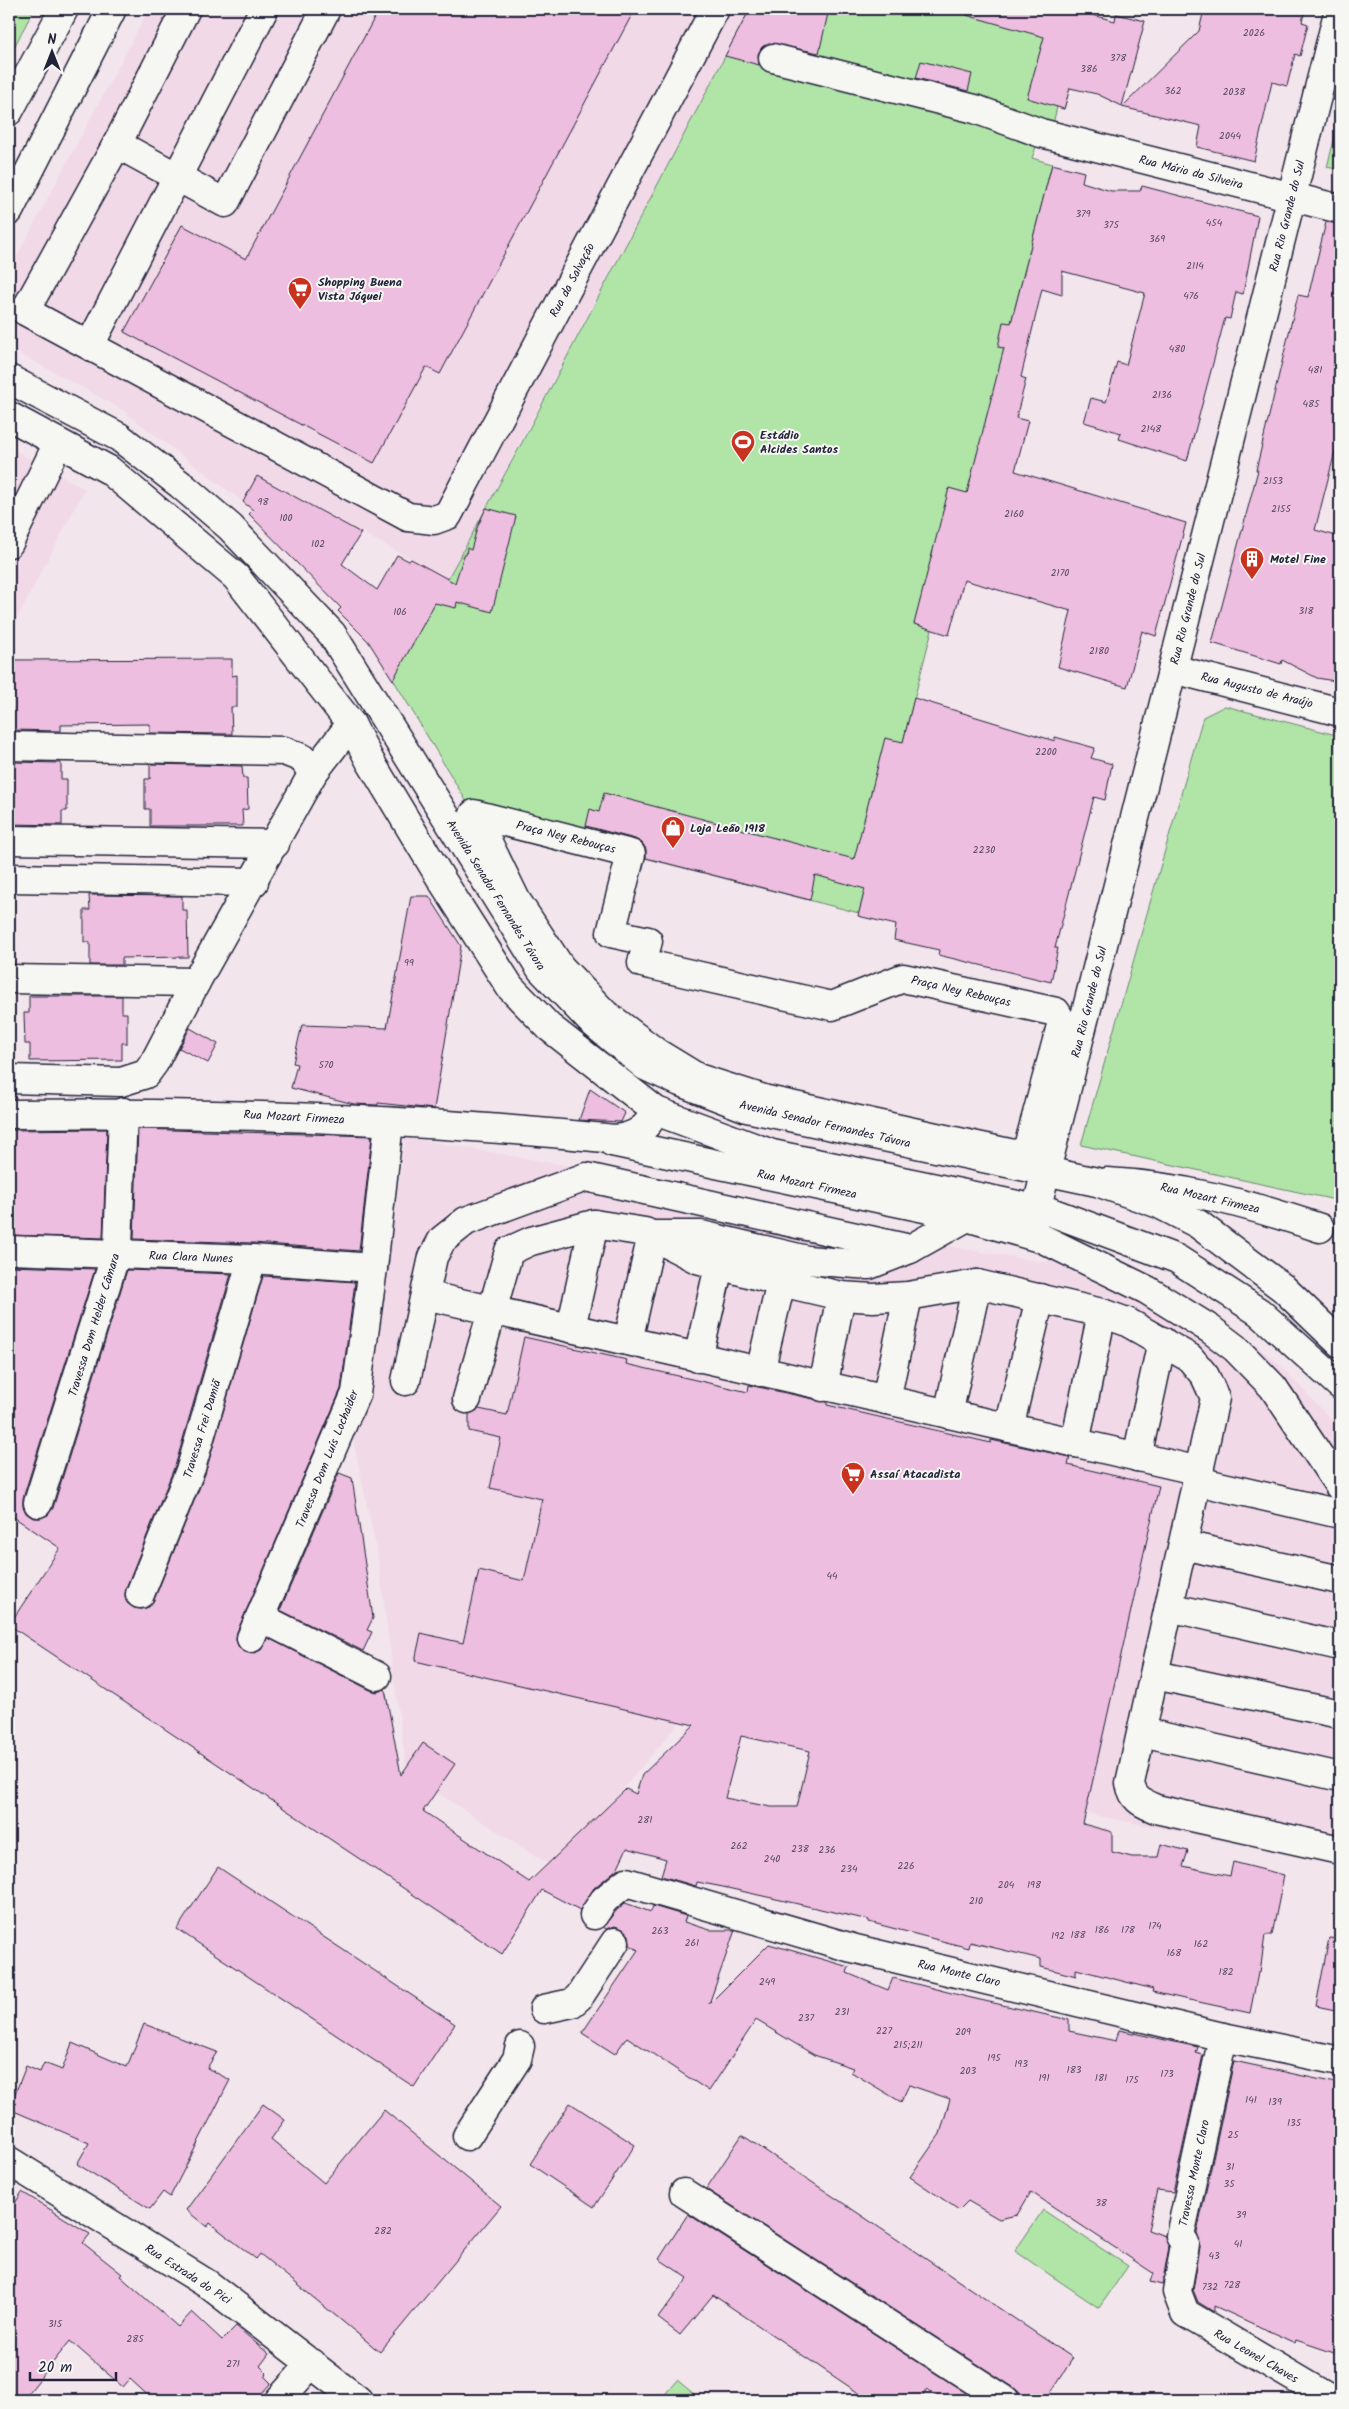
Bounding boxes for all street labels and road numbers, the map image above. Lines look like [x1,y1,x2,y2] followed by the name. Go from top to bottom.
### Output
[1137,150,1245,195] street label: Rua Mário da Silveira
[1264,158,1311,274] street label: Rua Rio Grande do Sul
[545,240,600,321] street label: Rua da Salvação
[1165,551,1212,667] street label: Rua Rio Grande do Sul
[1199,667,1315,714] street label: Rua Augusto de Araújo
[441,816,550,975] street label: Avenida Senador Fernandes Távora
[514,816,618,859] street label: Praça Ney Rebouças
[1066,944,1113,1060] street label: Rua Rio Grande do Sul
[909,971,1013,1012] street label: Praça Ney Rebouças
[737,1096,913,1154] street label: Avenida Senador Fernandes Távora
[243,1105,345,1130] street label: Rua Mozart Firmeza
[755,1165,859,1204] street label: Rua Mozart Firmeza
[1158,1178,1262,1219] street label: Rua Mozart Firmeza
[149,1247,233,1268] street label: Rua Clara Nunes
[64,1251,125,1399] street label: Travessa Dom Helder Câmara
[178,1376,227,1481] street label: Travessa Frei Damiã
[291,1386,364,1531] street label: Travessa Dom Luís Lochaider
[916,1955,1002,1992] street label: Rua Monte Claro
[1174,2118,1215,2228] street label: Travessa Monte Claro
[141,2239,236,2310] street label: Rua Estrada do Pici
[1210,2324,1302,2388] street label: Rua Leonel Chaves

